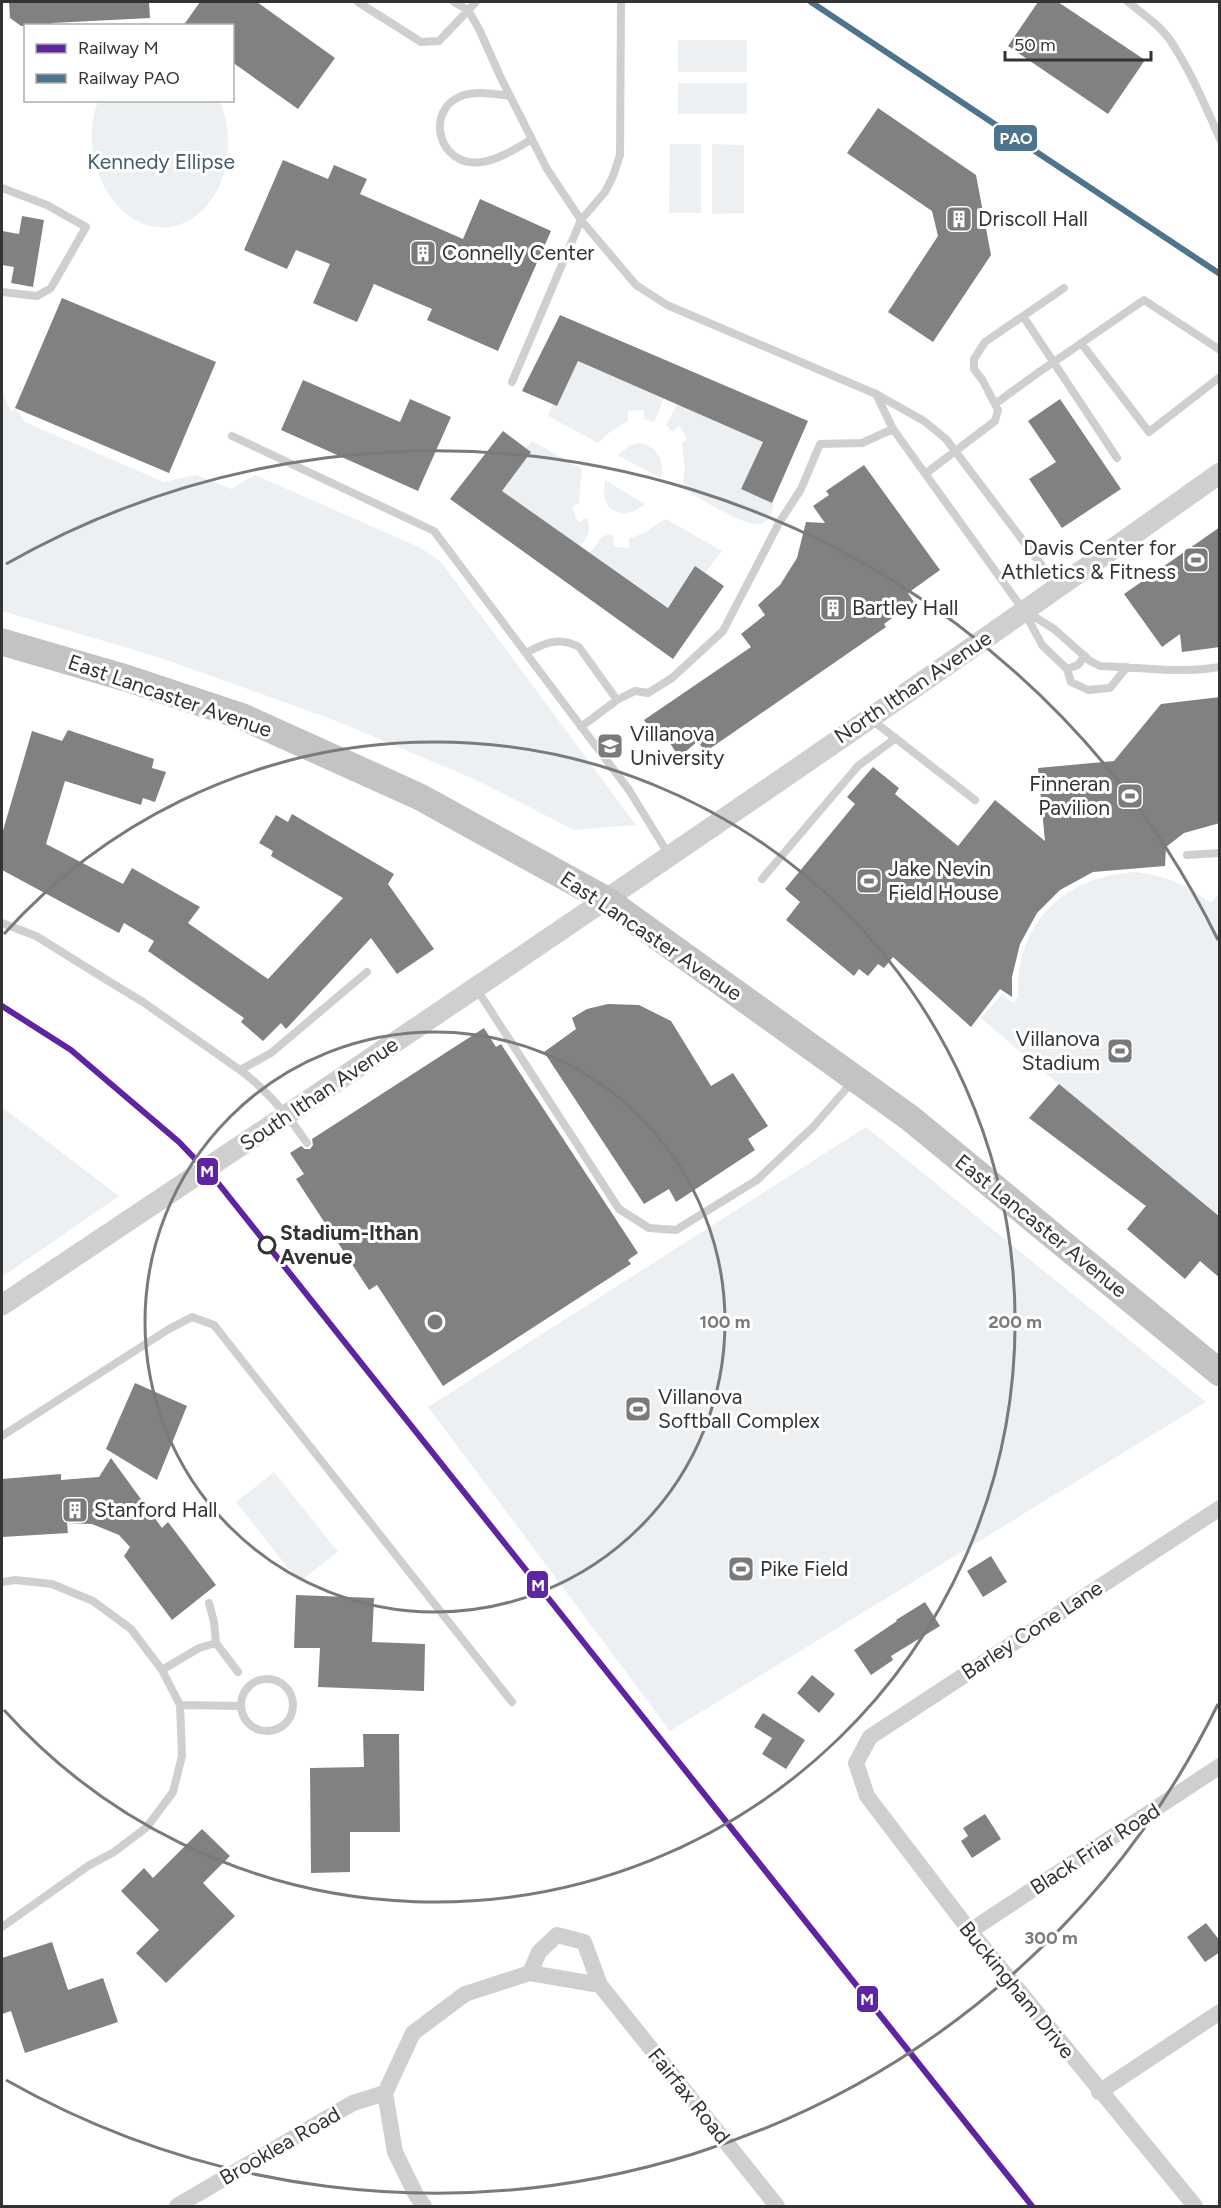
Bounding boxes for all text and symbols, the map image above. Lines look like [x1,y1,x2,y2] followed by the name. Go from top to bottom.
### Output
[24,24,234,102] legend
[1005,24,1150,62] scale bar
[1014,34,1056,56] text: 50 m
[78,37,159,59] text: Railway M
[78,67,180,89] text: Railway PAO
[993,124,1038,152] line badge: PAO
[999,129,1033,148] text: PAO
[87,149,235,174] park label: Kennedy Ellipse
[944,204,974,234] building icon: Driscoll Hall
[978,206,1088,231] place label: Driscoll Hall
[408,238,438,268] building icon: Connelly Center
[442,240,594,265] place label: Connelly Center
[1001,535,1176,584] place label: Davis Center for Athletics & Fitness
[1181,545,1211,575] sports icon: Davis Center for Athletics & Fitness
[818,593,848,623] building icon: Bartley Hall
[852,595,958,620] place label: Bartley Hall
[829,625,996,748] street label: North Ithan Avenue
[65,649,275,742] street label: East Lancaster Avenue
[630,721,724,770] place label: Villanova University
[595,731,625,761] school or university icon: Villanova University
[1029,771,1110,820] place label: Finneran Pavilion
[1115,781,1145,811] sports icon: Finneran Pavilion
[888,856,999,905] place label: Jake Nevin Field House
[556,865,747,1006] street label: East Lancaster Avenue
[854,866,884,896] sports icon: Jake Nevin Field House
[1016,1026,1100,1075] place label: Villanova Stadium
[235,1031,403,1156] street label: South Ithan Avenue
[1105,1036,1135,1066] sports icon: Villanova Stadium
[950,1149,1132,1303] street label: East Lancaster Avenue
[196,1157,219,1186] line badge: M
[200,1162,214,1181] text: M
[280,1220,419,1269] place label: Stadium-Ithan Avenue
[258,1236,276,1254] marker: Stadium-Ithan Avenue
[700,1311,750,1333] text: 100 m
[988,1311,1042,1333] text: 200 m
[425,1312,445,1332] centre of rings
[658,1384,820,1433] place label: Villanova Softball Complex
[623,1394,653,1424] sports icon: Villanova Softball Complex
[60,1495,90,1525] building icon: Stanford Hall
[94,1497,217,1522] place label: Stanford Hall
[726,1554,756,1584] sports icon: Pike Field
[760,1556,848,1581] place label: Pike Field
[526,1570,549,1599] line badge: M
[956,1575,1107,1685] street label: Barley Cone Lane
[531,1576,545,1595] text: M
[1025,1797,1164,1900] street label: Black Friar Road
[954,1916,1080,2063] street label: Buckingham Drive
[1024,1927,1078,1949] text: 300 m
[856,1985,879,2013] line badge: M
[860,1990,874,2009] text: M
[643,2043,736,2149] street label: Fairfax Road
[215,2101,344,2190] street label: Brooklea Road

